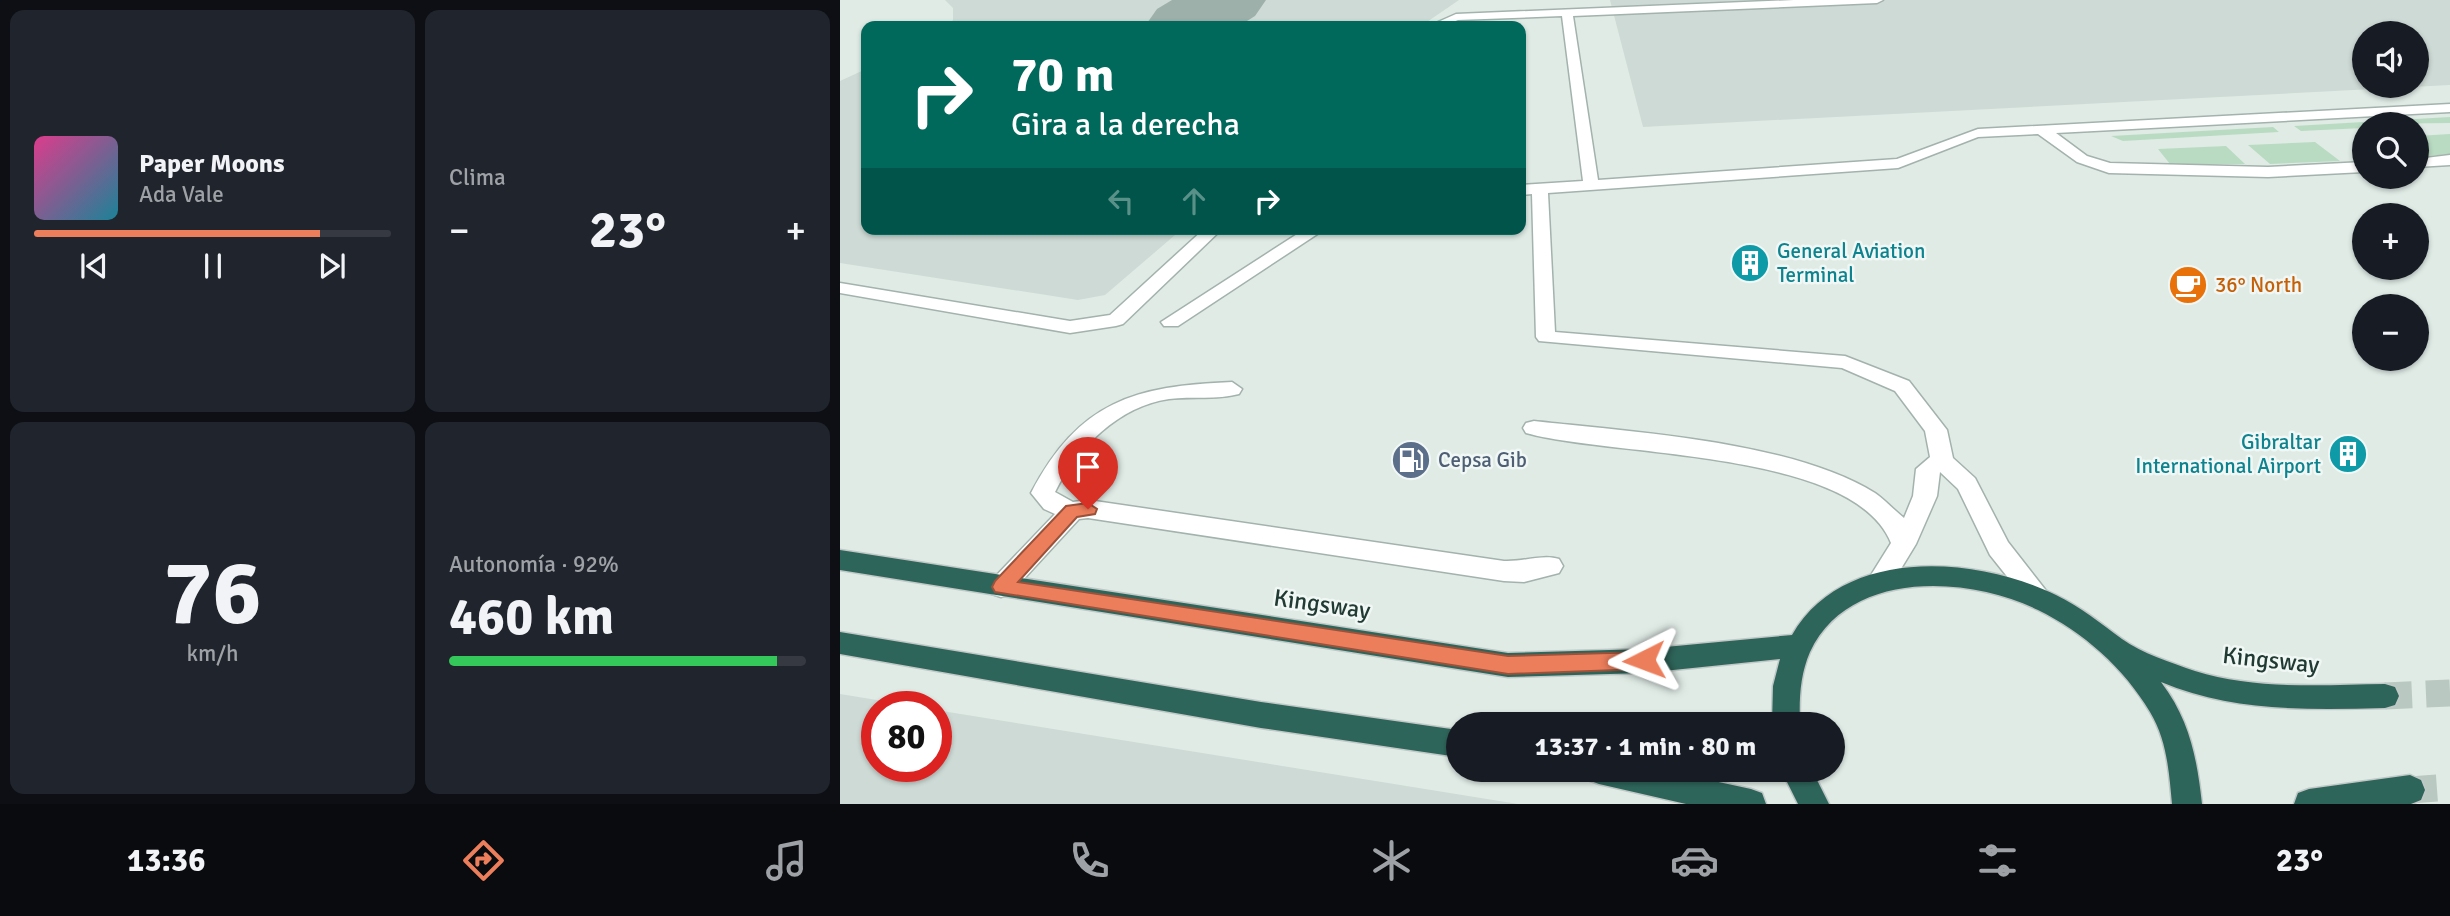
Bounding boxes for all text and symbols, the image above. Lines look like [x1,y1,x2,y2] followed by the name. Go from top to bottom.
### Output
[2352,21,2429,371] map controls
[2352,21,2429,98] button: sound
[1011,45,1114,105] text: 70 m
[896,49,987,140] icon: right
[1011,105,1240,144] text: Gira a la derecha
[2352,112,2429,189] button: search
[139,148,285,180] text: Paper Moons
[449,163,506,192] text: Clima
[139,180,224,209] text: Ada Vale
[1102,182,1140,220] icon: left
[1175,182,1213,220] icon: ahead
[1248,182,1286,220] icon: right
[589,198,666,262] text: 23°
[2352,203,2429,280] button: +
[449,207,470,254] text: −
[785,207,806,254] text: +
[1777,238,1925,288] place label: General Aviation Terminal
[1729,242,1771,284] building icon: General Aviation Terminal
[75,247,113,285] icon: previous
[194,247,232,285] icon: pause
[313,247,351,285] icon: next
[2167,264,2209,306] cafe icon: 36° North
[2215,272,2302,298] place label: 36° North
[2352,294,2429,371] button: −
[2135,429,2321,479] place label: Gibraltar International Airport
[2327,433,2369,475] building icon: Gibraltar International Airport
[1058,437,1118,509] pin
[1390,439,1432,481] fuel station icon: Cepsa Gib
[1438,447,1527,473] place label: Cepsa Gib
[1069,448,1107,486] icon: arrive
[163,537,262,650] text: 76
[449,550,619,579] text: Autonomía · 92%
[1272,582,1372,626] street label: Kingsway
[449,585,614,649] text: 460 km
[1607,623,1681,697] position arrow
[186,639,239,668] text: km/h
[2221,640,2321,680] street label: Kingsway
[861,691,952,782] speed limit sign: 80
[1535,731,1756,763] text: 13:37 · 1 min · 80 m
[459,836,508,885] icon: directions
[762,836,811,885] icon: music
[1065,836,1114,885] icon: phone
[1367,836,1416,885] icon: climate
[1670,836,1719,885] icon: car
[1973,836,2022,885] icon: filters
[127,841,205,880] text: 13:36
[2276,841,2323,880] text: 23°

